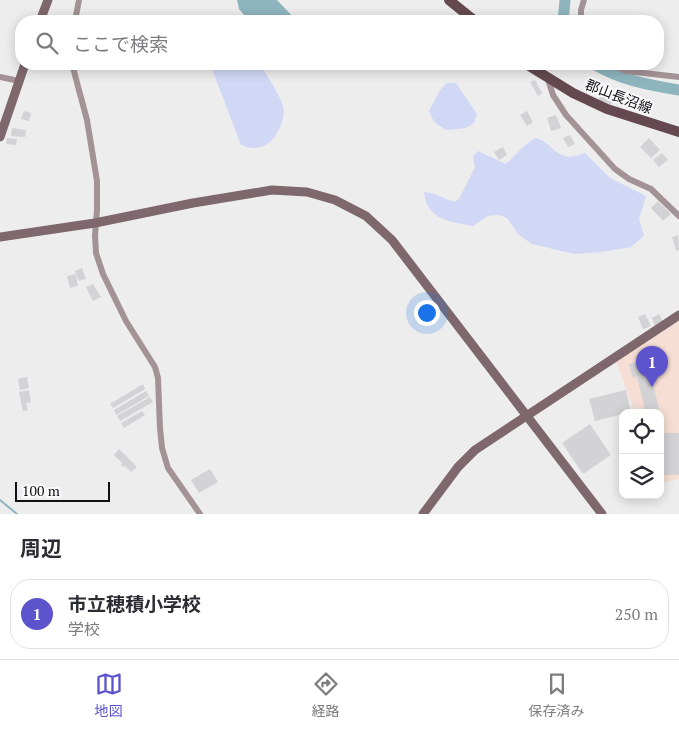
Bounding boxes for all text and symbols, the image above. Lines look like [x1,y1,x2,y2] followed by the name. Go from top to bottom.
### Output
[15,15,664,70] search box
[33,29,61,57] icon: search
[73,31,168,56] text: ここで検索
[583,75,655,117] street label: 郡山長沼線
[414,300,440,326] your location
[636,346,668,387] pin: 1
[619,409,664,499] map controls
[619,409,664,454] button: locate
[619,454,664,499] button: layers
[15,479,110,502] scale bar
[22,481,60,500] text: 100 m
[20,534,62,562] text: 周辺
[68,591,201,616] text: 市立穂積小学校
[32,603,42,625] text: 1
[615,603,658,625] text: 250 m
[68,618,100,640] text: 学校
[95,670,123,720] tab: 地図
[312,670,340,720] tab: 経路
[529,670,585,720] tab: 保存済み

